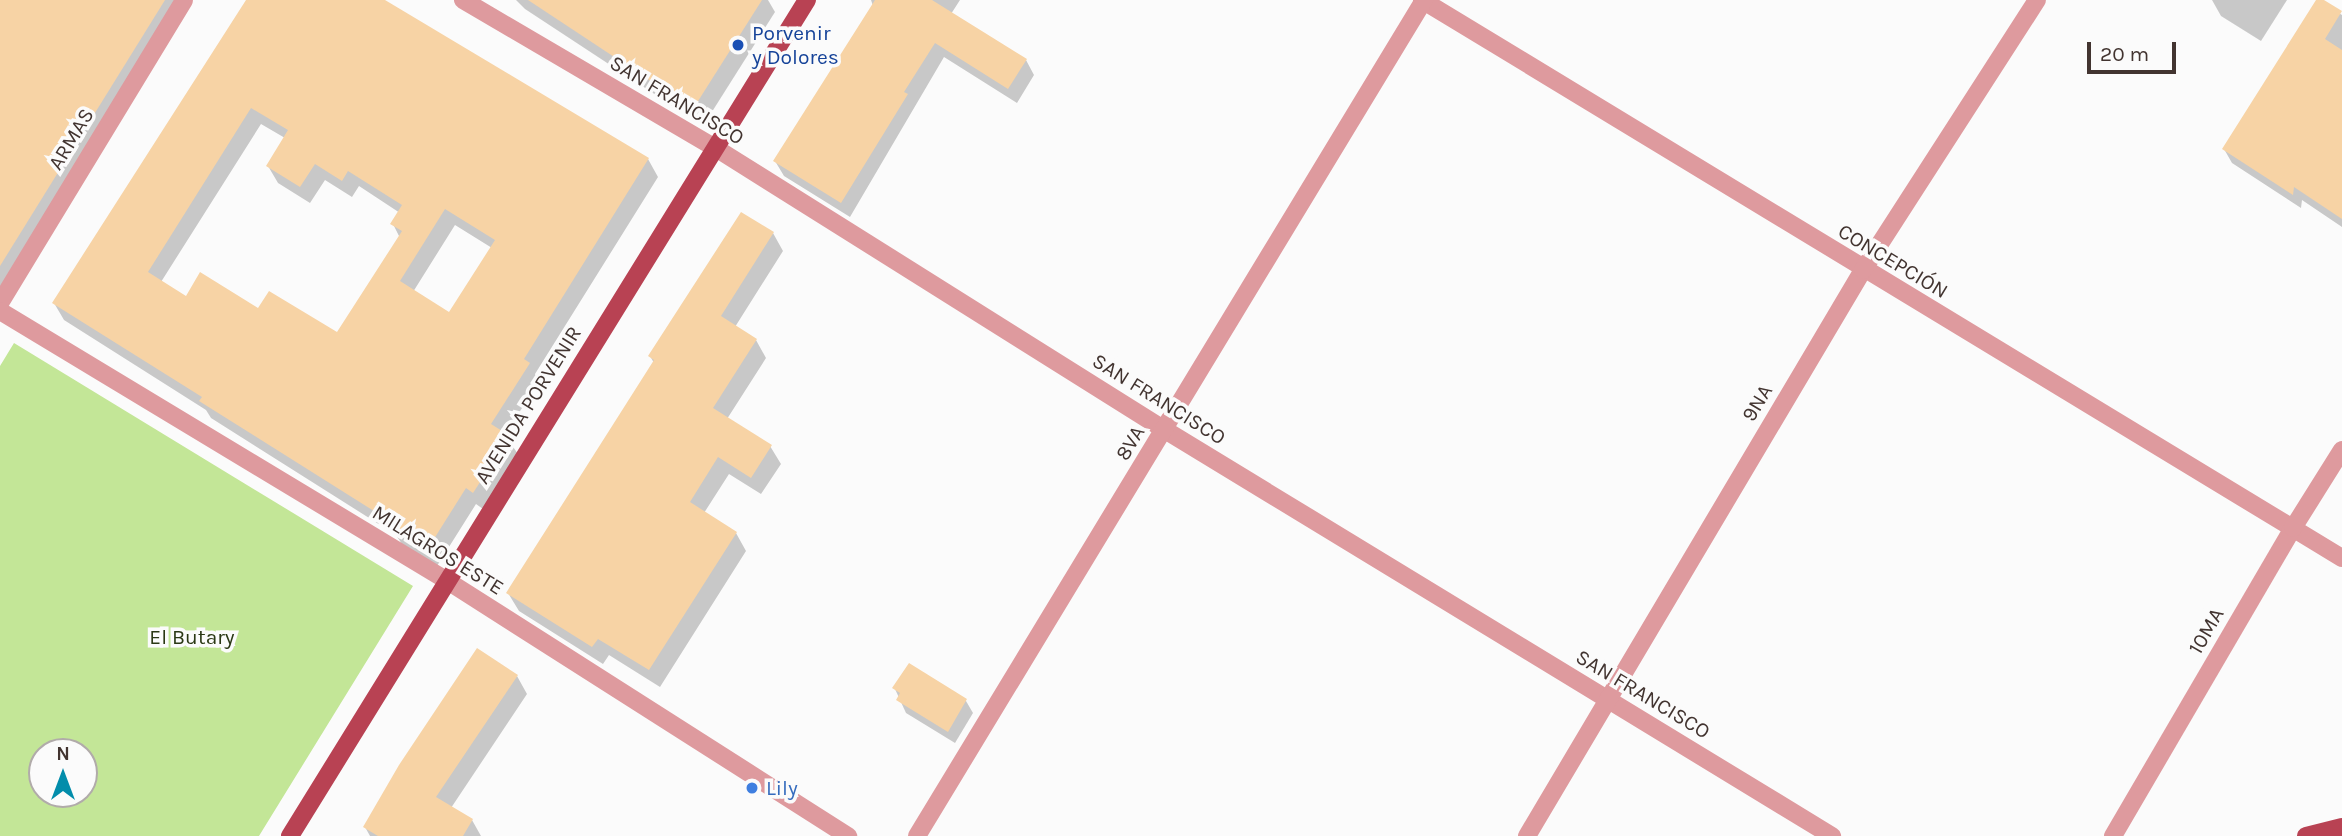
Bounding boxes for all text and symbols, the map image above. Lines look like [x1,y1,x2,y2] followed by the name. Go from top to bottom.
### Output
[752,20,839,70] place label: Porvenir y Dolores
[2090,28,2179,72] scale bar
[730,37,746,53] marker: Porvenir y Dolores
[2100,42,2149,66] text: 20 m
[605,50,749,150] street label: SAN FRANCISCO
[43,104,99,174] street label: ARMAS
[1833,218,1953,304] street label: CONCEPCIÓN
[469,322,587,488] street label: AVENIDA PORVENIR
[1088,348,1230,450] street label: SAN FRANCISCO
[1736,380,1778,426] street label: 9NA
[1110,421,1150,465] street label: 8VA
[368,500,508,600] street label: MILAGROS ESTE
[2183,603,2229,659] street label: 10MA
[149,624,235,650] park label: El Butary
[1571,644,1715,744] street label: SAN FRANCISCO
[28,738,98,808] north arrow
[56,743,70,765] text: N
[766,775,798,801] place label: Lily
[744,780,760,796] marker: Lily

